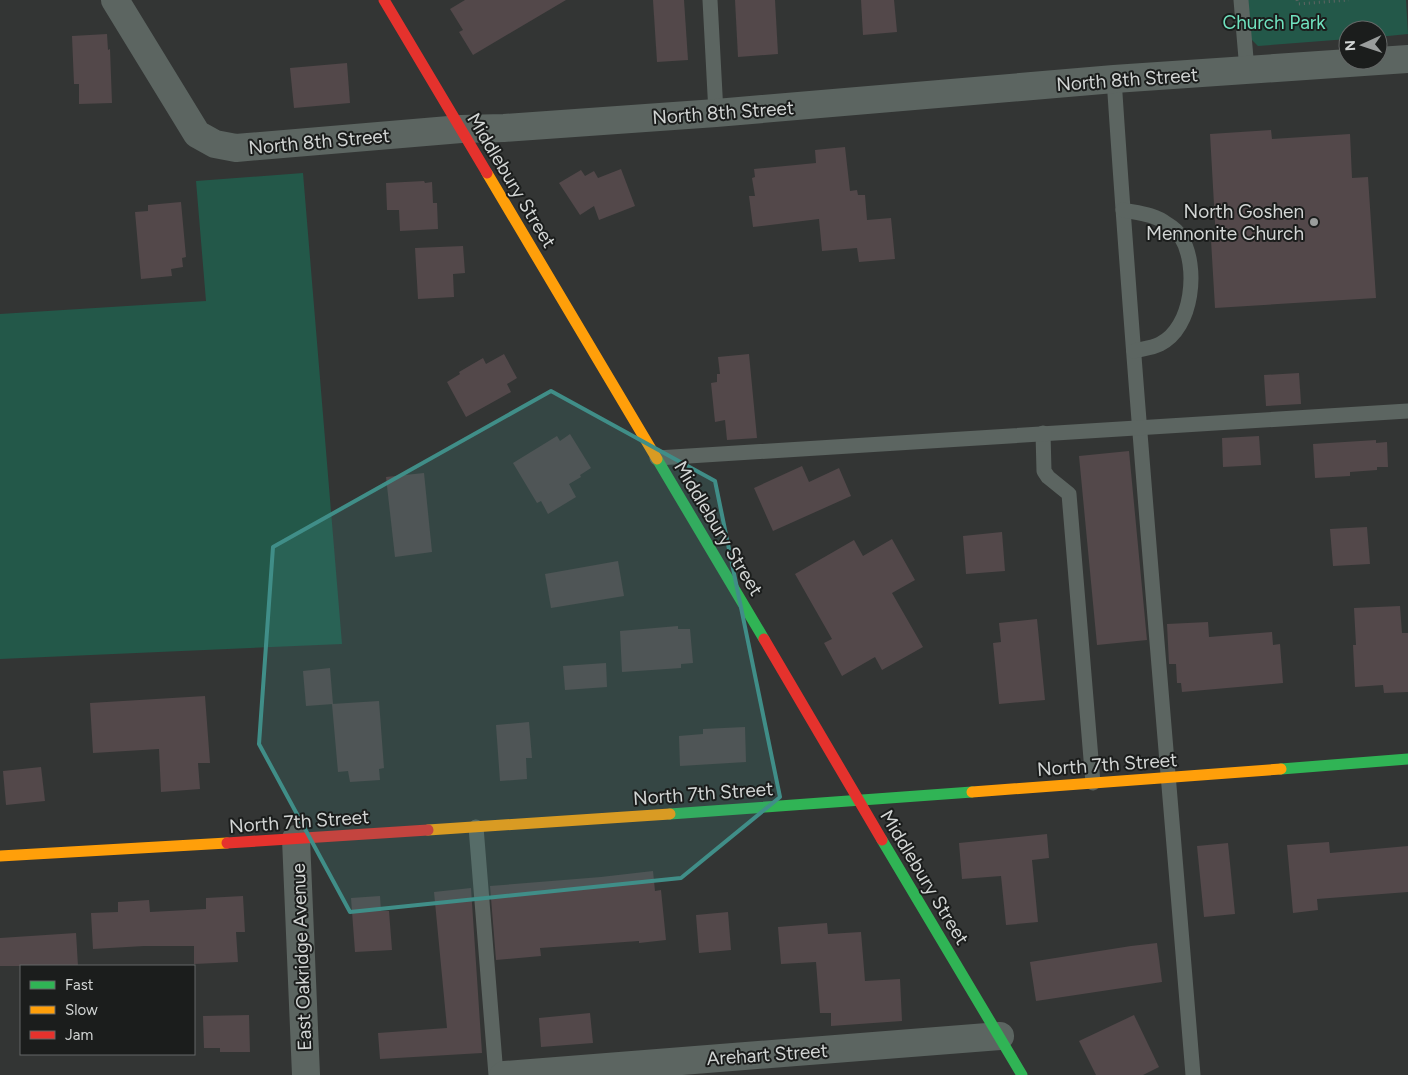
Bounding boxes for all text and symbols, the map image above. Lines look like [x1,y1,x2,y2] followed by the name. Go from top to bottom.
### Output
[1222,11,1326,34] park label: Church Park
[1338,20,1388,70] north arrow
[1342,40,1359,52] text: N
[1055,63,1199,96] street label: North 8th Street
[651,96,795,129] street label: North 8th Street
[462,109,561,252] street label: Middlebury Street
[247,124,391,159] street label: North 8th Street
[1146,200,1304,245] place label: North Goshen Mennonite Church
[1308,216,1320,228] marker: North Goshen Mennonite Church
[669,457,768,600] street label: Middlebury Street
[1036,748,1178,781] street label: North 7th Street
[632,777,774,810] street label: North 7th Street
[228,805,370,838] street label: North 7th Street
[875,806,974,949] street label: Middlebury Street
[287,863,316,1051] street label: East Oakridge Avenue
[20,965,195,1055] legend
[65,976,94,994] text: Fast
[65,1001,98,1019] text: Slow
[65,1026,93,1044] text: Jam
[706,1039,828,1070] street label: Arehart Street

